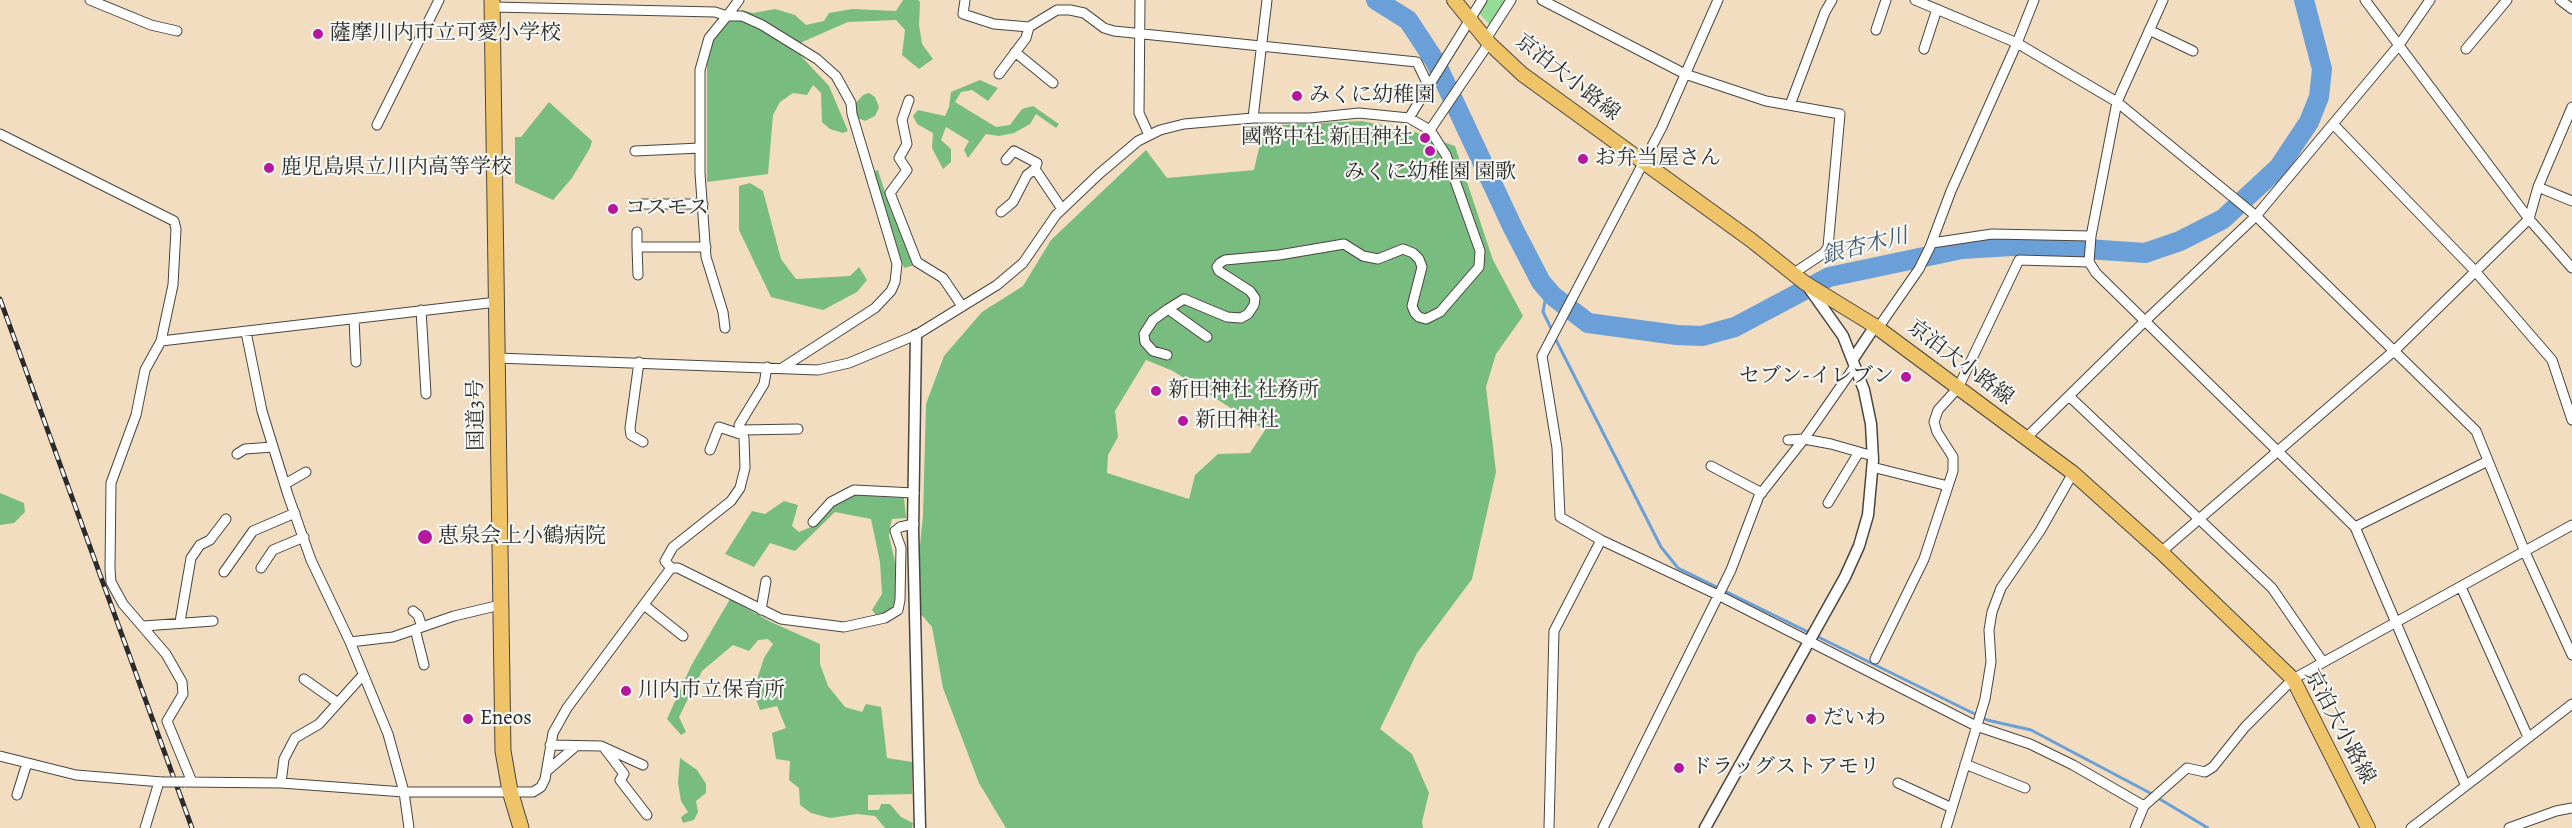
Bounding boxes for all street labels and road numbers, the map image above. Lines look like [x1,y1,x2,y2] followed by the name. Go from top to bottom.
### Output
[1510,29,1624,127] street label: 京泊大小路線
[1902,315,2018,411] street label: 京泊大小路線
[464,379,490,451] street label: 国道3号
[2298,665,2380,789] street label: 京泊大小路線

